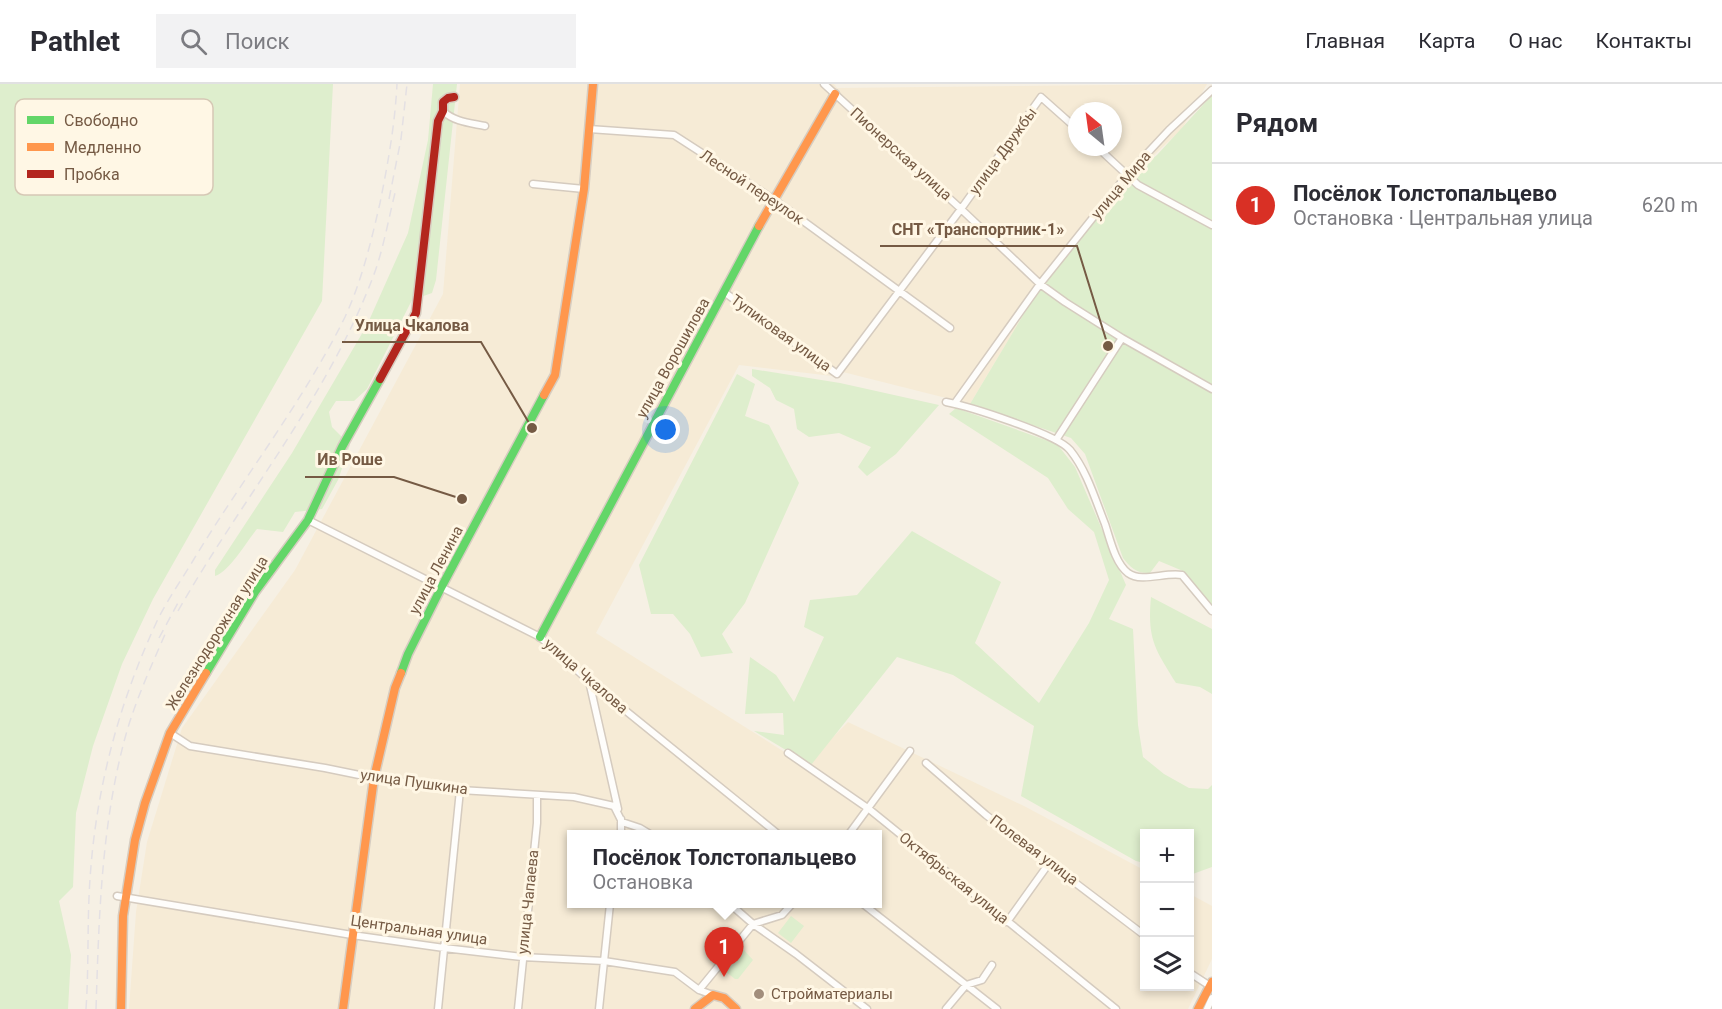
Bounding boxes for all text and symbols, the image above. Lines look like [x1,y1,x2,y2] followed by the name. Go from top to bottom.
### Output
[156,14,576,68] search box
[30,25,120,58] text: Pathlet
[177,25,210,58] icon: search
[225,29,289,54] text: Поиск
[1305,29,1385,53] text: Главная
[1418,29,1475,53] text: Карта
[1508,29,1563,53] text: О нас
[1596,29,1692,53] text: Контакты
[15,99,213,195] legend
[1068,102,1122,156] north arrow
[847,104,955,204] street label: Пионерская улица
[965,104,1041,198] street label: улица Дружбы
[1236,108,1318,138] text: Рядом
[64,111,138,130] text: Свободно
[64,138,141,157] text: Медленно
[697,146,807,228] street label: Лесной переулок
[1087,147,1155,223] street label: улица Мира
[64,165,120,184] text: Пробка
[1293,181,1557,206] text: Посёлок Толстопальцево
[1250,193,1261,217] text: 1
[1642,193,1698,217] text: 620 m
[1293,206,1593,230] text: Остановка · Центральная улица
[880,212,1077,246] callout: СНТ «Транспортник-1»
[892,220,1064,239] text: СНТ «Транспортник-1»
[727,291,835,375] street label: Тупиковая улица
[633,295,713,421] street label: улица Ворошилова
[342,308,481,342] callout: Улица Чкалова
[355,316,470,335] text: Улица Чкалова
[651,415,680,444] your location
[305,443,394,477] callout: Ив Роше
[317,450,383,469] text: Ив Роше
[405,523,467,617] street label: улица Ленина
[162,553,272,713] street label: Железнодорожная улица
[540,635,632,717] street label: улица Чкалова
[359,766,469,798] street label: улица Пушкина
[986,811,1082,889] street label: Полевая улица
[896,828,1012,928] street label: Октябрьская улица
[1140,829,1194,991] map controls
[1140,829,1194,883] button: +
[567,830,882,908] popup
[593,845,856,870] text: Посёлок Толстопальцево
[514,849,542,955] street label: улица Чапаева
[593,870,693,894] text: Остановка
[1140,883,1194,937] button: −
[349,911,489,949] street label: Центральная улица
[704,928,744,977] pin: 1
[1140,937,1194,991] button: layers
[771,985,893,1003] place label: Стройматериалы
[752,987,766,1001] marker: Стройматериалы

